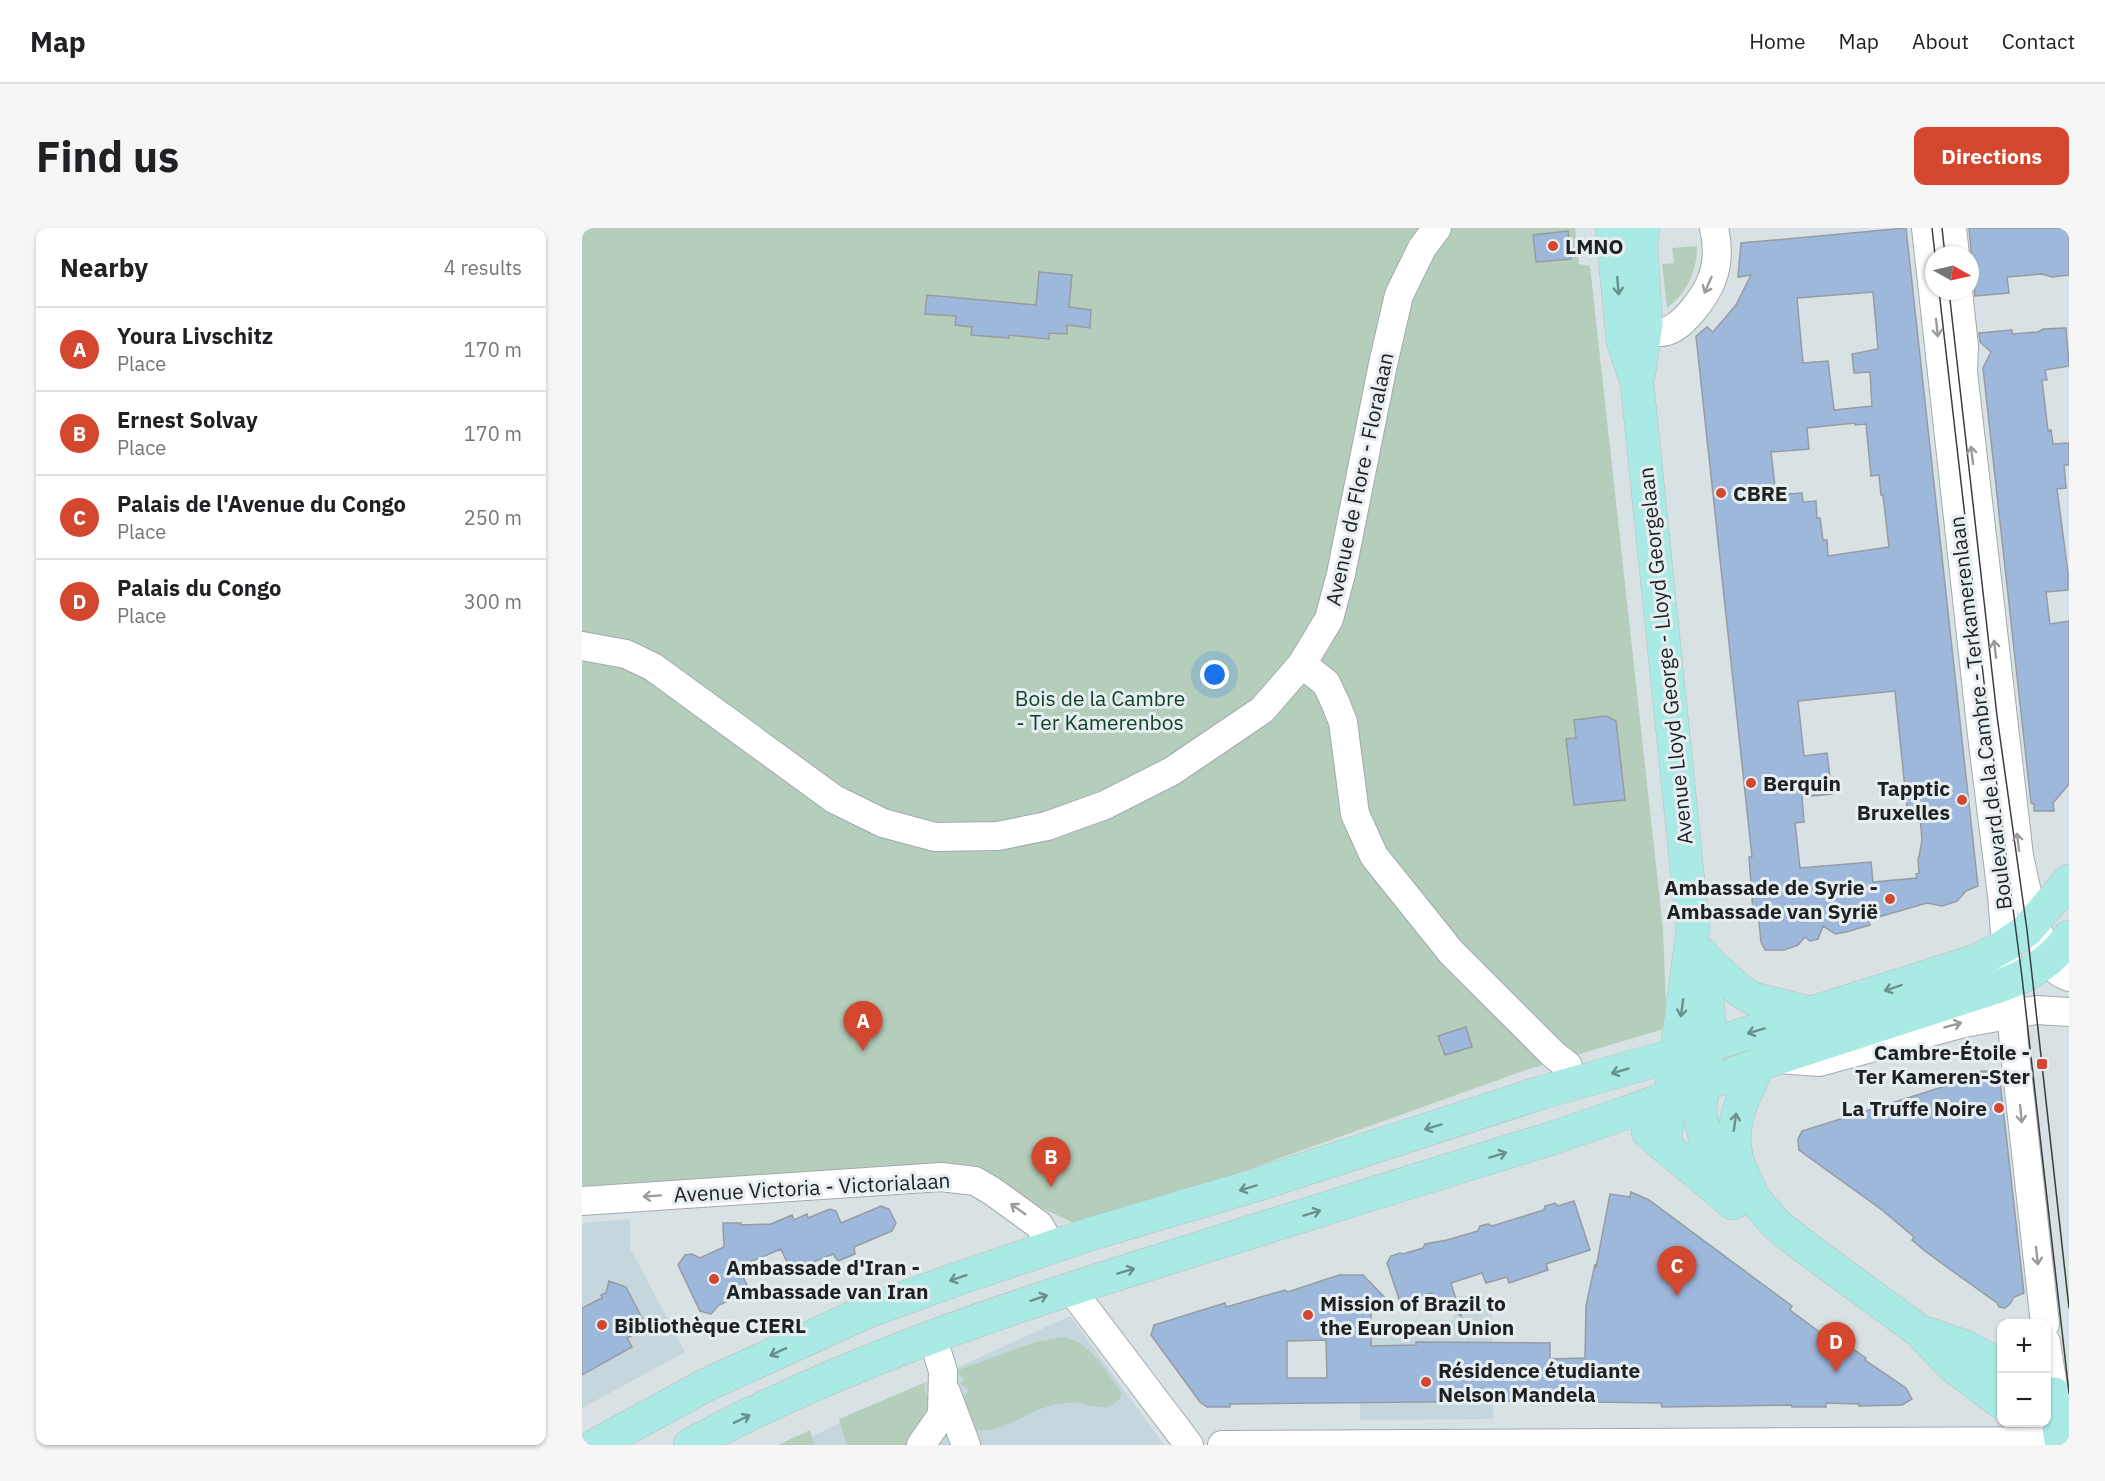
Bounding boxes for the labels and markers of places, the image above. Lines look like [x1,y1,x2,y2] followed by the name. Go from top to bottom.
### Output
[1565,232,1624,260] place label: LMNO
[1546,239,1560,253] marker: LMNO
[1733,479,1788,507] place label: CBRE
[1714,486,1728,500] marker: CBRE
[1763,769,1841,797] place label: Berquin
[1857,774,1950,826] place label: Tapptic Bruxelles
[1744,776,1758,790] marker: Berquin
[1955,793,1969,807] marker: Tapptic Bruxelles
[1664,873,1878,925] place label: Ambassade de Syrie - Ambassade van Syrië
[1883,892,1897,906] marker: Ambassade de Syrie - Ambassade van Syrië
[844,1002,882,1051] pin: A
[1855,1038,2031,1090] place label: Cambre-Étoile - Ter Kameren-Ster
[2035,1057,2049,1071] marker: Cambre-Étoile - Ter Kameren-Ster
[1841,1094,1987,1122] place label: La Truffe Noire
[1992,1101,2006,1115] marker: La Truffe Noire
[1032,1138,1070,1187] pin: B
[1658,1246,1696,1296] pin: C
[726,1253,929,1305] place label: Ambassade d'Iran - Ambassade van Iran
[707,1272,721,1286] marker: Ambassade d'Iran - Ambassade van Iran
[1320,1289,1514,1341] place label: Mission of Brazil to the European Union
[1301,1308,1315,1322] marker: Mission of Brazil to the European Union
[614,1311,806,1339] place label: Bibliothèque CIERL
[595,1318,609,1332] marker: Bibliothèque CIERL
[1816,1322,1856,1372] pin: D
[1438,1356,1640,1408] place label: Résidence étudiante Nelson Mandela
[1419,1375,1433,1389] marker: Résidence étudiante Nelson Mandela

